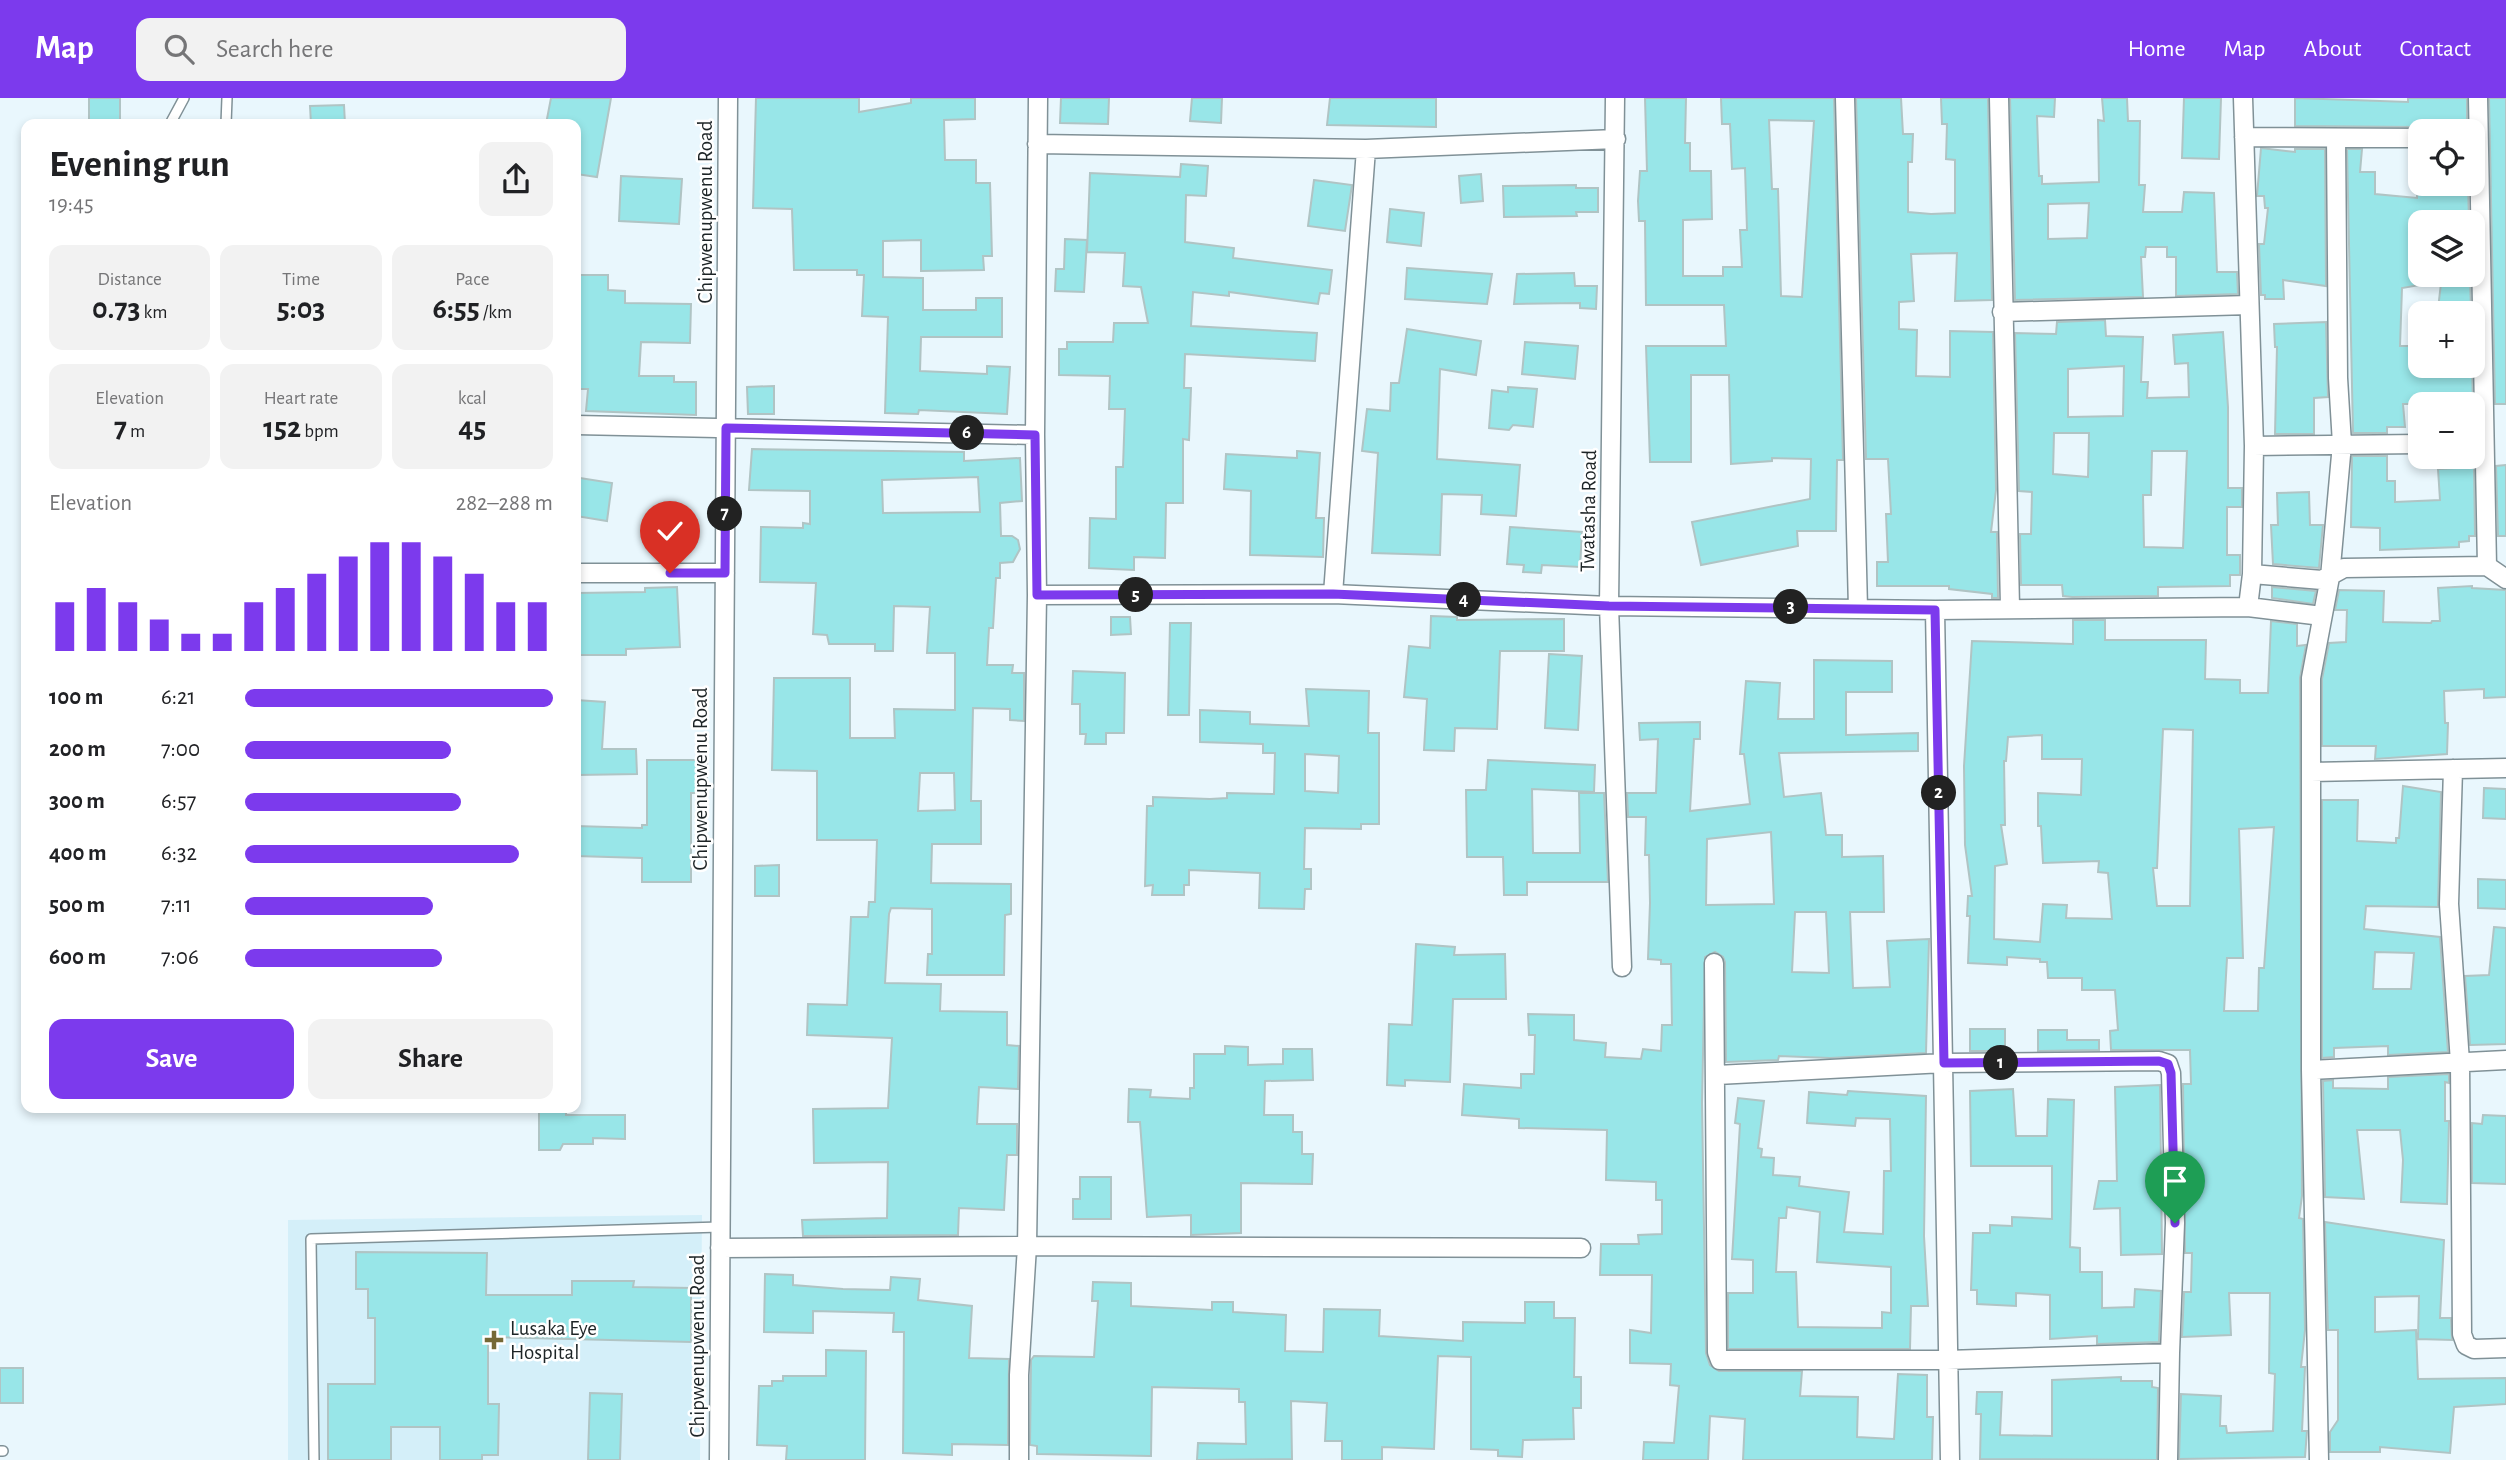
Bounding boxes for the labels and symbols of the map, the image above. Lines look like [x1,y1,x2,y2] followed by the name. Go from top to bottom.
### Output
[695,120,716,304] street label: Chipwenupwenu Road
[950,416,984,450] pin: 6
[1577,449,1600,572] street label: Twatasha Road
[708,496,742,532] pin: 7
[640,501,700,573] pin
[1118,578,1154,612] pin: 5
[1446,582,1482,618] pin: 4
[1774,589,1809,624] pin: 3
[690,687,711,871] street label: Chipwenupwenu Road
[1922,776,1956,810] pin: 2
[1983,1046,2018,1080] pin: 1
[2145,1151,2205,1223] pin
[687,1254,708,1438] street label: Chipwenupwenu Road
[510,1318,597,1363] place label: Lusaka Eye Hospital
[484,1330,504,1350] marker: Lusaka Eye Hospital

